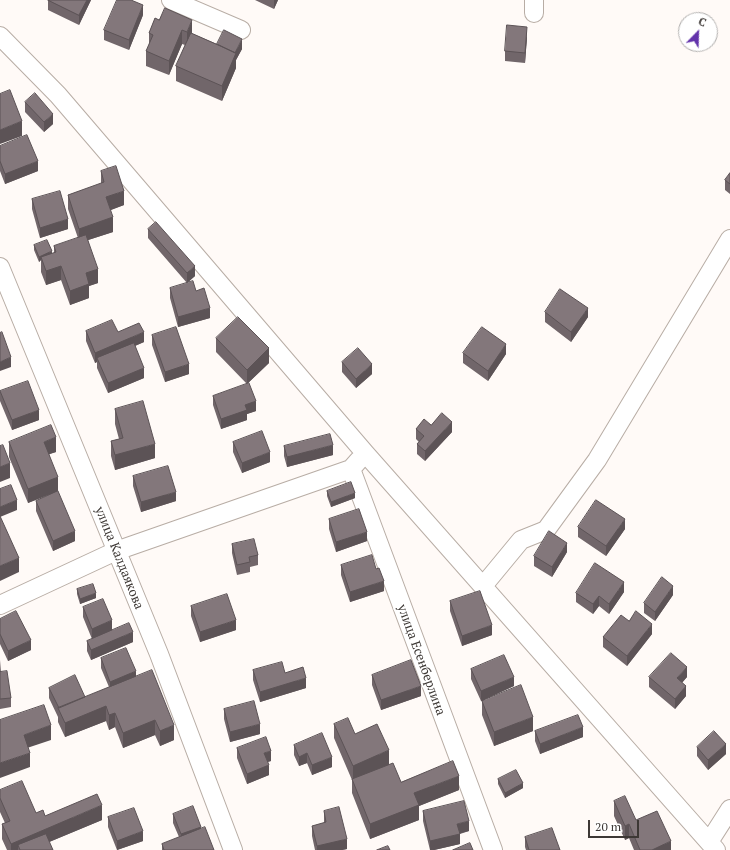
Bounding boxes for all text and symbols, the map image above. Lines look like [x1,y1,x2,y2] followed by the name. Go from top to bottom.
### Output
[678,12,718,52] north arrow
[696,14,708,30] text: С
[91,504,147,612] street label: улица Калдаякова
[394,602,448,718] street label: улица Есенберлина
[590,812,641,838] scale bar
[595,819,621,834] text: 20 m

